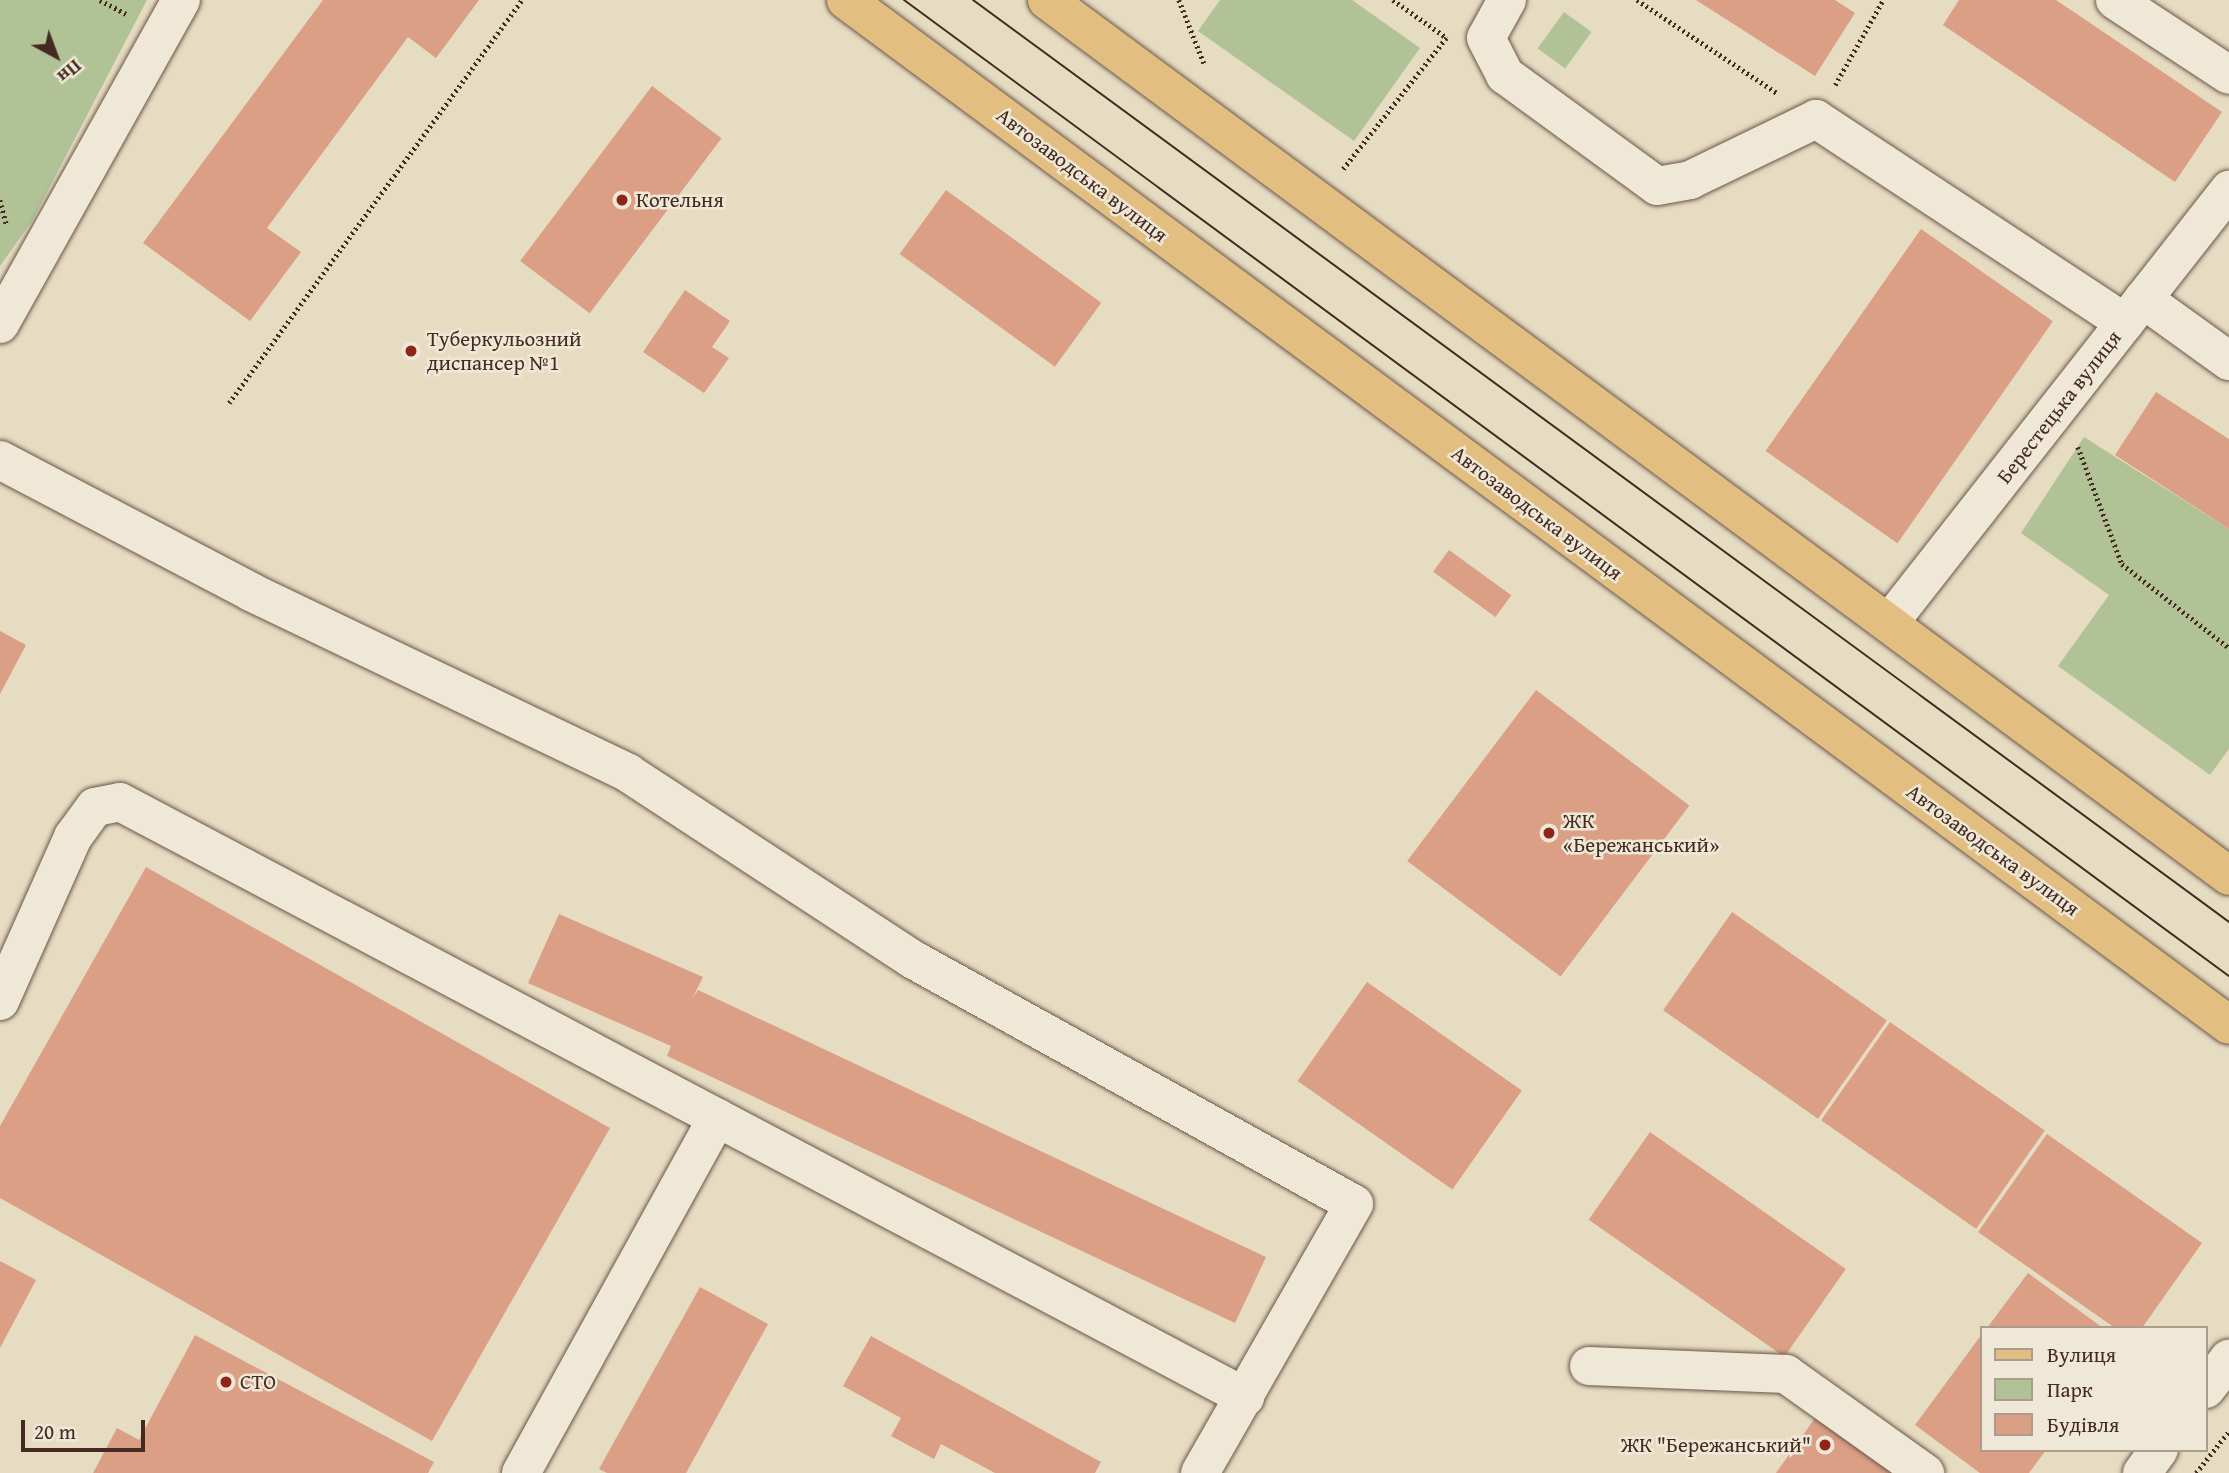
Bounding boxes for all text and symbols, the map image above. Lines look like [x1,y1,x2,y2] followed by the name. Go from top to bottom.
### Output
[21,21,91,91] north arrow
[51,53,88,90] text: Пн
[991,102,1173,248] street label: Автозаводська вулиця
[636,187,724,213] place label: Котельня
[614,192,630,208] marker: Котельня
[1991,325,2127,489] street label: Берестецька вулиця
[427,326,582,376] place label: Туберкульозний диспансер №1
[401,341,421,361] marker: Туберкульозний диспансер №1
[1446,440,1628,586] street label: Автозаводська вулиця
[1902,779,2084,921] street label: Автозаводська вулиця
[1563,808,1719,858] place label: ЖК «Бережанський»
[1541,825,1557,841] marker: ЖК «Бережанський»
[1980,1326,2208,1452] legend
[2047,1339,2116,1370] text: Вулиця
[240,1369,276,1395] place label: СТО
[218,1374,234,1390] marker: СТО
[2047,1374,2093,1405] text: Парк
[24,1406,149,1450] scale bar
[2047,1409,2119,1440] text: Будівля
[34,1416,76,1447] text: 20 m
[1621,1432,1811,1458] place label: ЖК "Бережанський"
[1817,1437,1833,1453] marker: ЖК "Бережанський"

